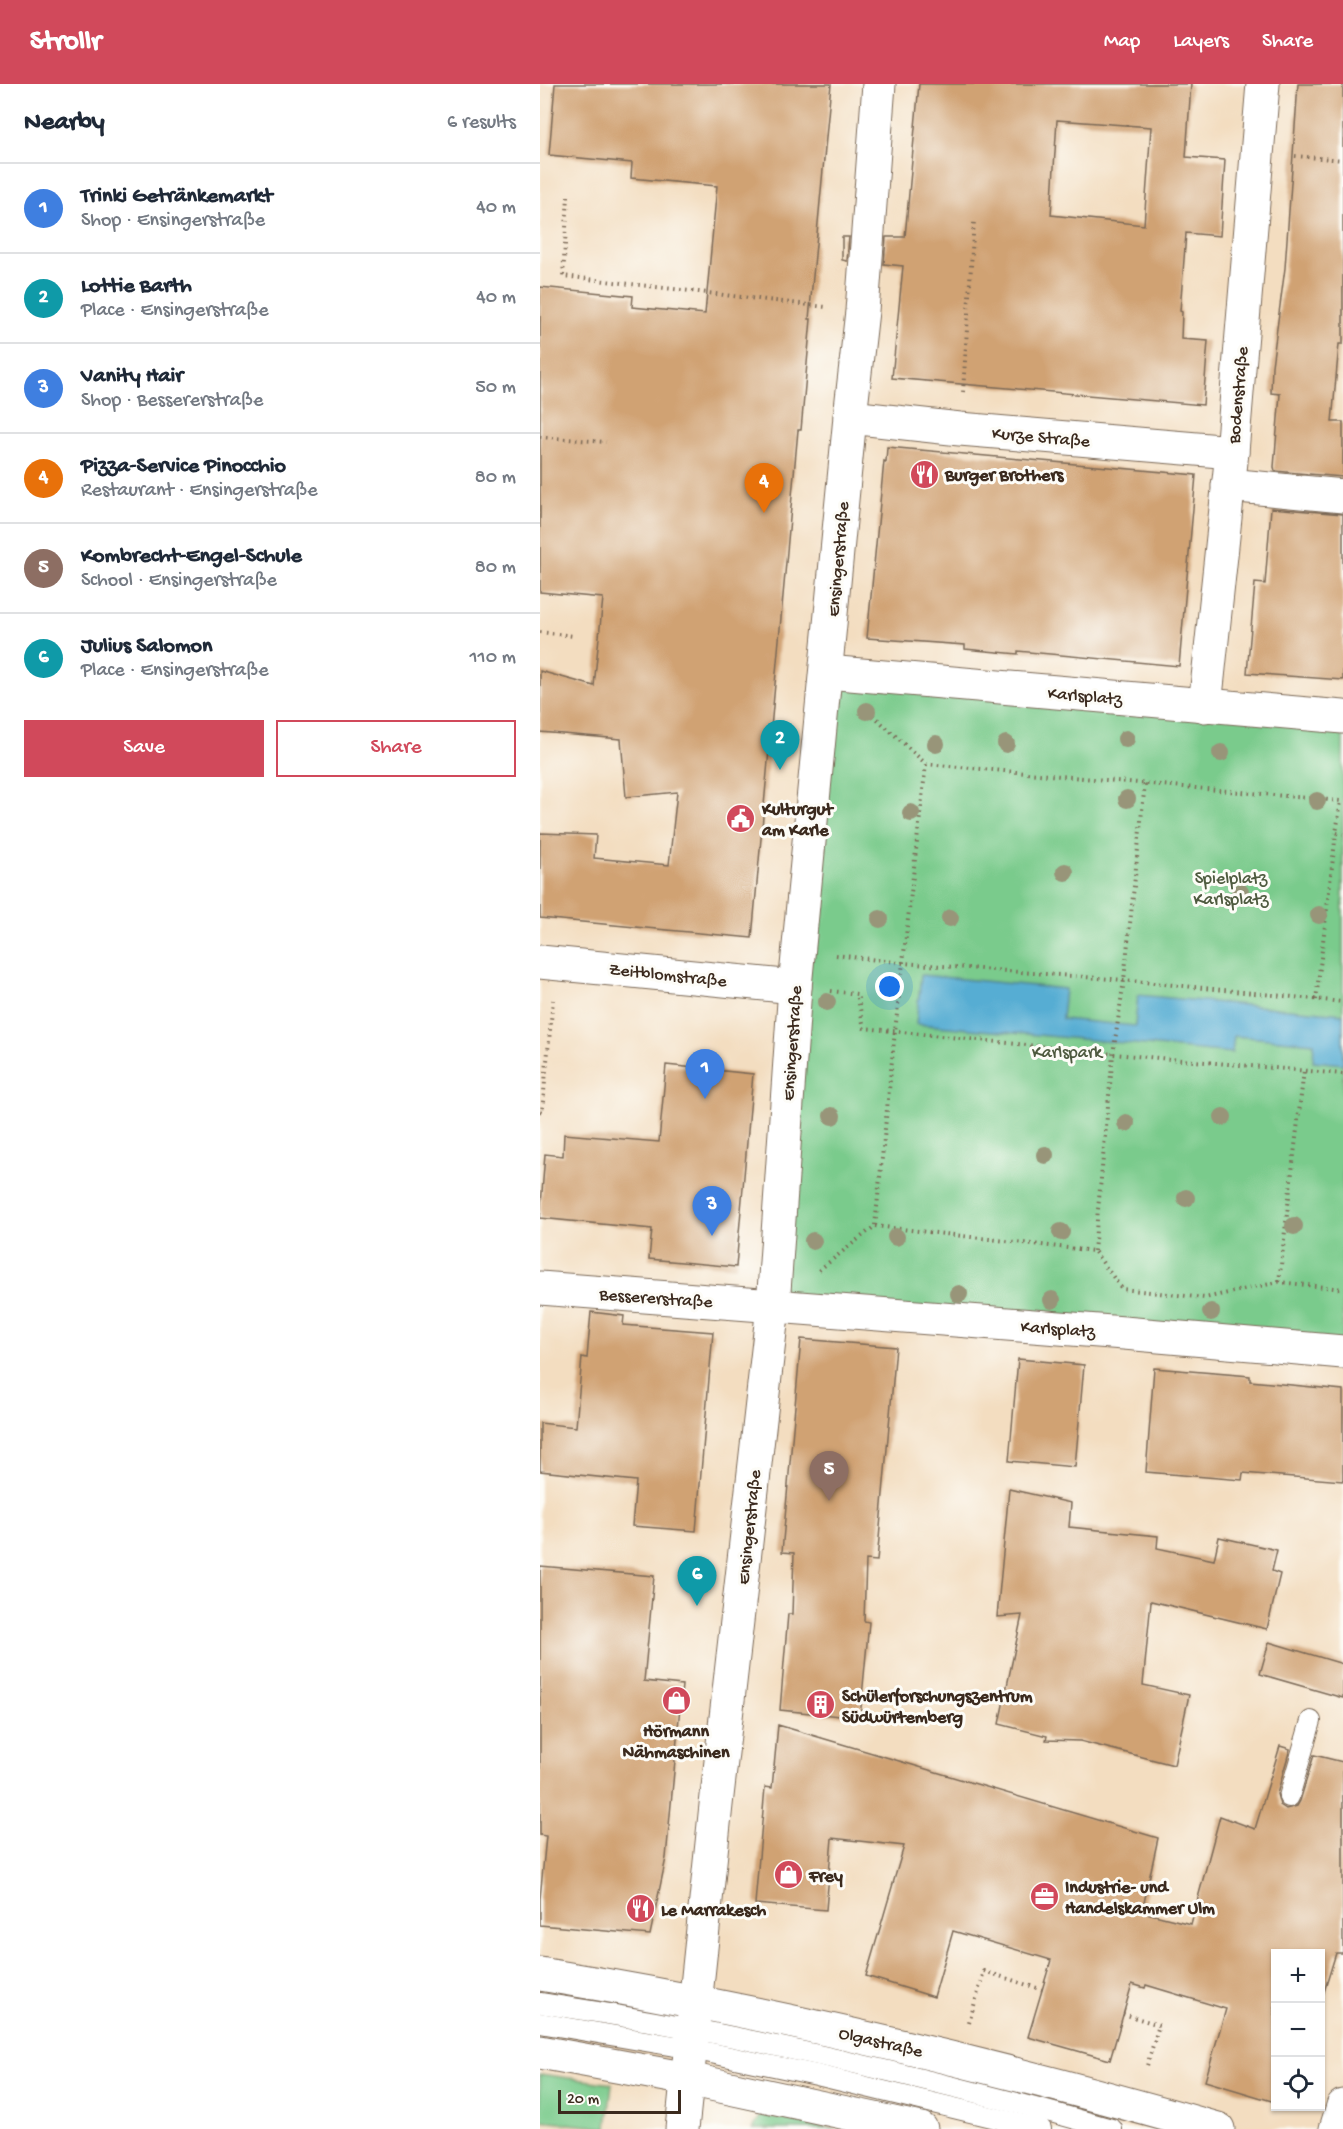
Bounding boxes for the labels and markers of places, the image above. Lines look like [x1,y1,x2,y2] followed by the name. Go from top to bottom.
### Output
[908,458,940,490] restaurant icon: Burger Brothers
[744,464,784,513] pin: 4
[944,466,1065,487] place label: Burger Brothers
[760,720,800,770] pin: 2
[761,800,834,842] place label: Kulturgut am Karle
[725,802,757,834] public building icon: Kulturgut am Karle
[686,1050,724,1099] pin: 1
[692,1186,732,1236] pin: 3
[810,1452,848,1501] pin: 5
[678,1556,716,1606] pin: 6
[660,1685,692,1717] shop icon: Hörmann Nähmaschinen
[842,1687,1033,1729] place label: Schülerforschungszentrum Südwürtemberg
[805,1689,837,1721] building icon: Schülerforschungszentrum Südwürtemberg
[623,1722,730,1764] place label: Hörmann Nähmaschinen
[772,1859,804,1891] shop icon: Frey
[808,1867,843,1888] place label: Frey
[1065,1878,1215,1920] place label: Industrie- und Handelskammer Ulm
[1028,1880,1060,1912] office icon: Industrie- und Handelskammer Ulm
[624,1893,656,1925] restaurant icon: Le Marrakesch
[661,1901,766,1922] place label: Le Marrakesch

